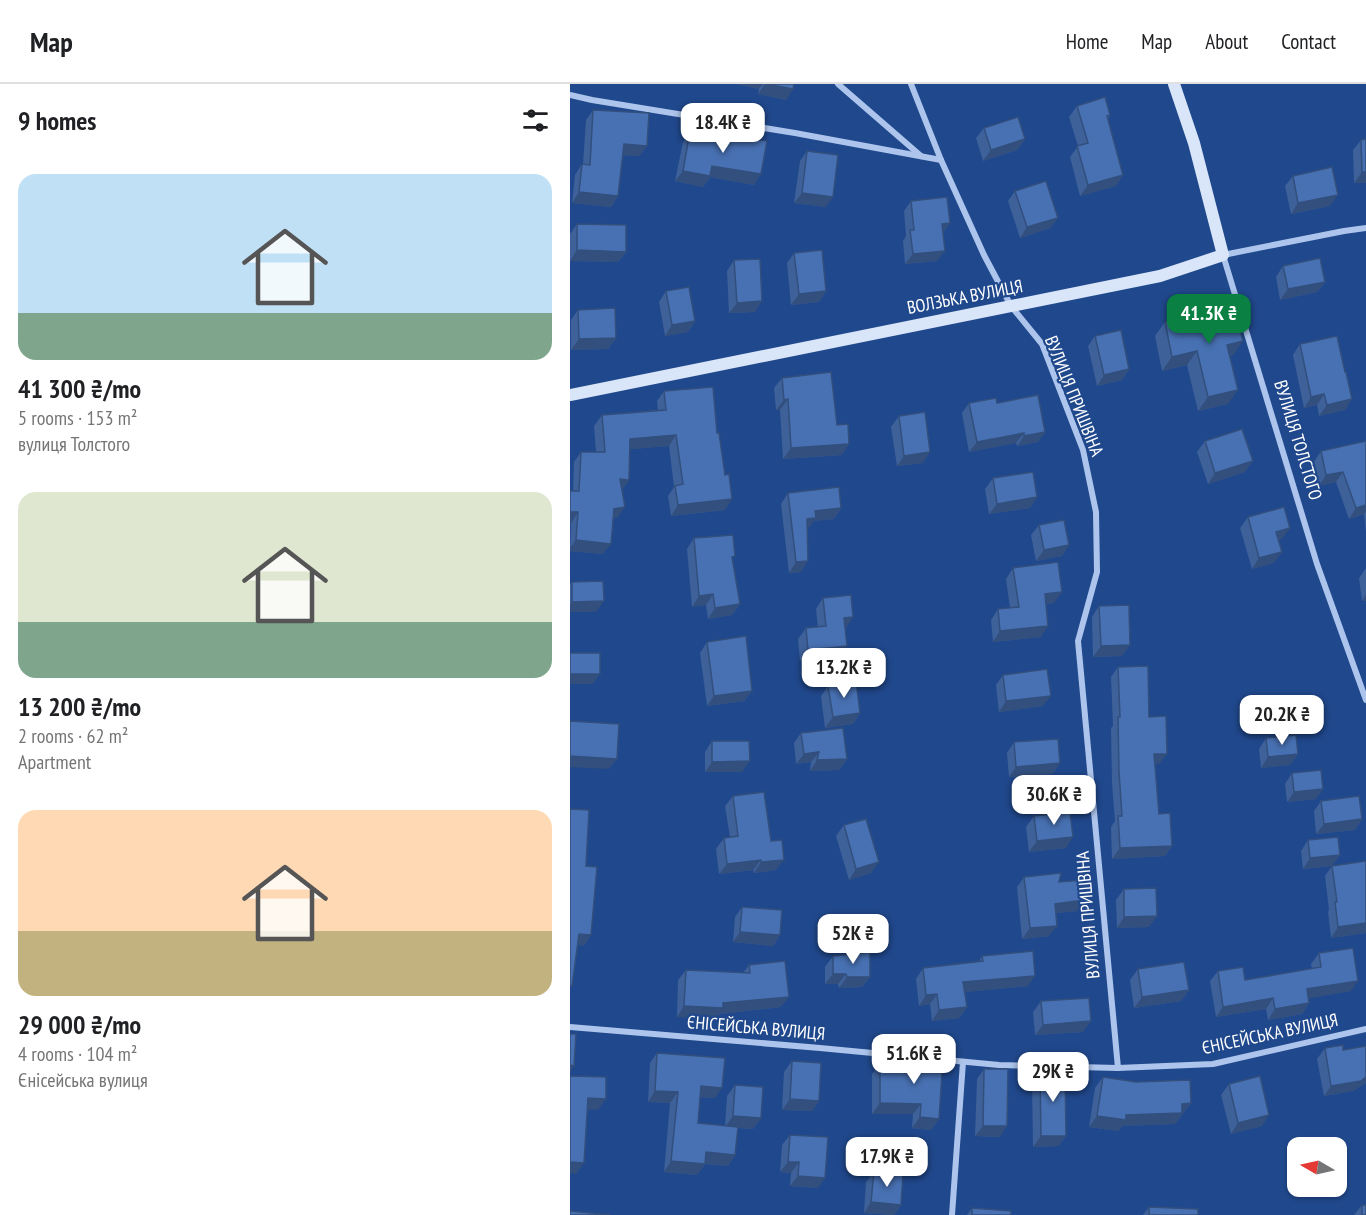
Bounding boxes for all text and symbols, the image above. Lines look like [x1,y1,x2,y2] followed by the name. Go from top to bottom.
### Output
[30,23,73,60] text: Map
[1066,28,1108,55] text: Home
[1141,28,1172,55] text: Map
[1205,28,1248,55] text: About
[1281,28,1336,55] text: Contact
[668,103,778,154] pin: 18.4K ₴
[18,104,96,137] text: 9 homes
[519,104,552,137] icon: filters
[695,109,751,135] text: 18.4K ₴
[231,213,339,321] icon: home
[905,274,1025,319] street label: ВОЛЗЬКА ВУЛИЦЯ
[1154,294,1264,345] pin: 41.3K ₴
[1181,300,1237,326] text: 41.3K ₴
[1040,332,1109,460] street label: ВУЛИЦЯ ПРИШВІНА
[18,372,141,405] text: 41 300 ₴/mo
[1269,377,1328,503] street label: ВУЛИЦЯ ТОЛСТОГО
[18,405,137,431] text: 5 rooms · 153 m²
[18,431,130,457] text: вулиця Толстого
[231,531,339,639] icon: home
[789,648,899,699] pin: 13.2K ₴
[816,654,872,680] text: 13.2K ₴
[18,690,141,723] text: 13 200 ₴/mo
[1227,695,1337,746] pin: 20.2K ₴
[1254,701,1310,727] text: 20.2K ₴
[18,723,128,749] text: 2 rooms · 62 m²
[18,749,91,775] text: Apartment
[999,775,1109,826] pin: 30.6K ₴
[1026,781,1082,807] text: 30.6K ₴
[231,849,339,957] icon: home
[1070,850,1105,980] street label: ВУЛИЦЯ ПРИШВІНА
[811,914,895,965] pin: 52K ₴
[832,920,874,946] text: 52K ₴
[18,1008,141,1041] text: 29 000 ₴/mo
[1200,1008,1340,1059] street label: ЄНІСЕЙСЬКА ВУЛИЦЯ
[686,1010,826,1045] street label: ЄНІСЕЙСЬКА ВУЛИЦЯ
[859,1034,969,1085] pin: 51.6K ₴
[886,1040,942,1066] text: 51.6K ₴
[18,1041,137,1067] text: 4 rooms · 104 m²
[1011,1052,1095,1103] pin: 29K ₴
[1032,1058,1074,1084] text: 29K ₴
[18,1067,148,1093] text: Єнісейська вулиця
[832,1137,942,1188] pin: 17.9K ₴
[1287,1137,1347,1197] north arrow
[1287,1137,1347,1197] map controls
[860,1143,914,1169] text: 17.9K ₴

